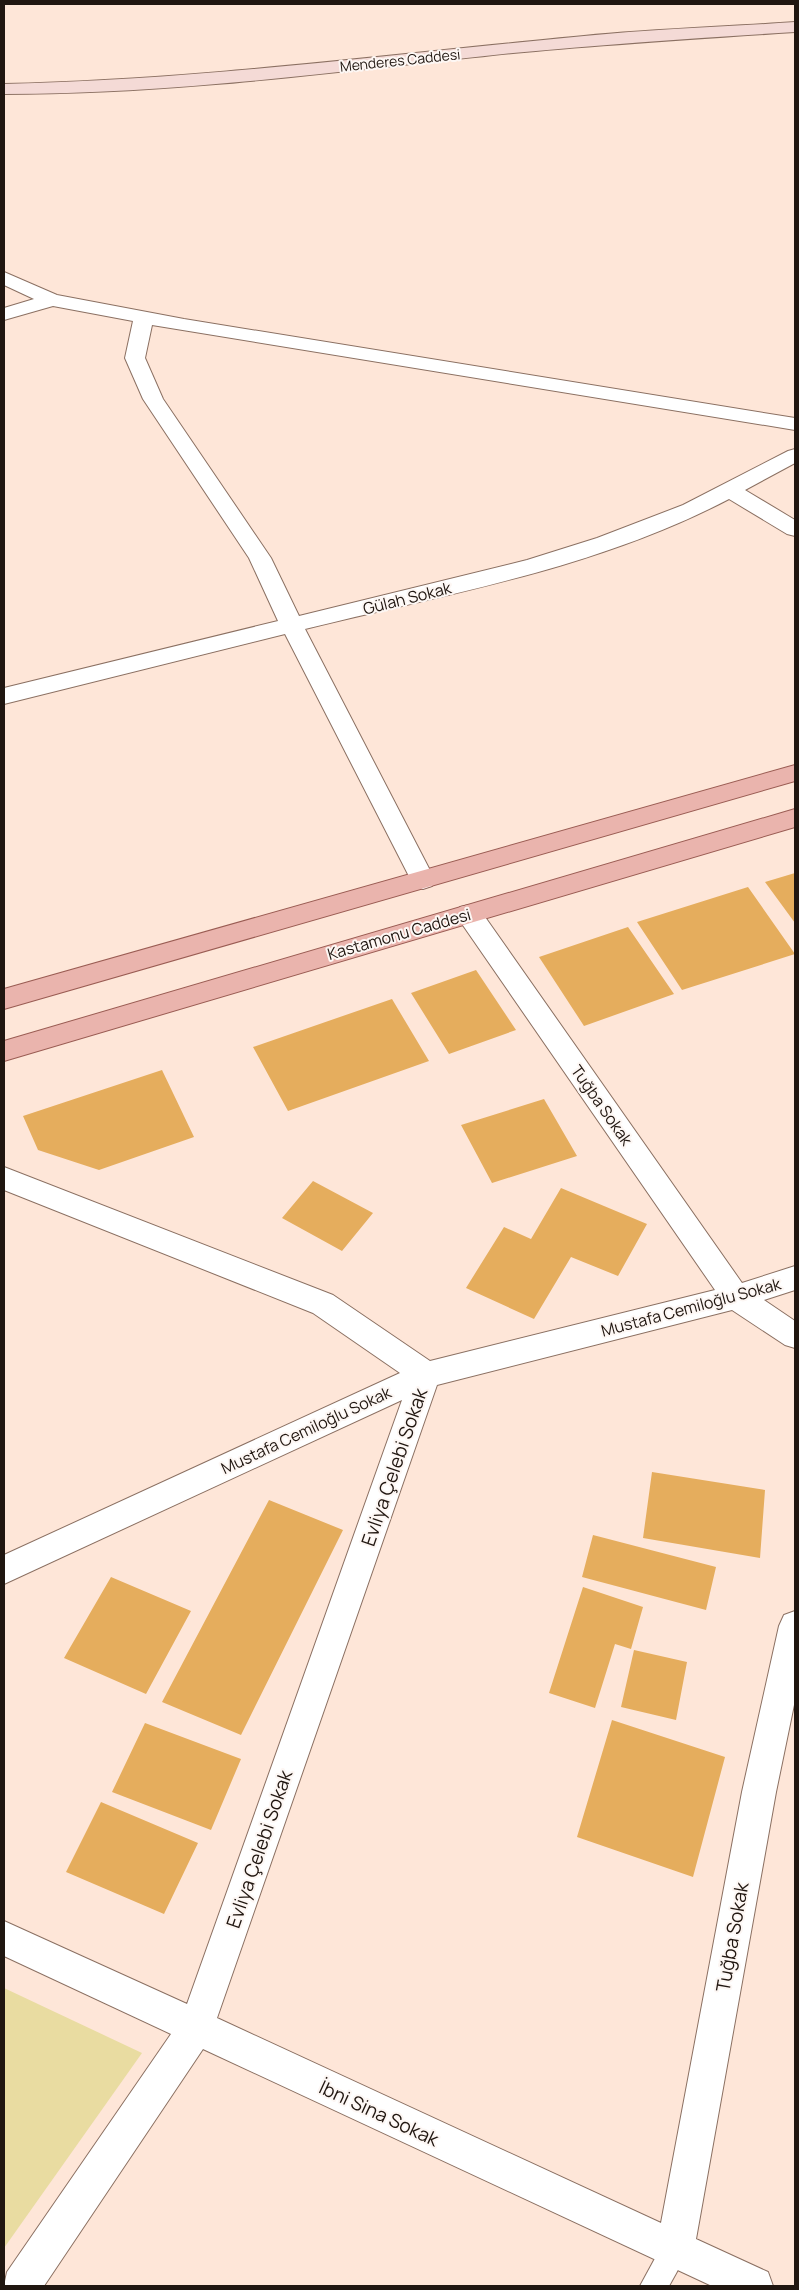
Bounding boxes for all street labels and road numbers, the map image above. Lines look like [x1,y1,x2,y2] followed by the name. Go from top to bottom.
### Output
[339,44,461,76] street label: Menderes Caddesi
[361,576,454,620] street label: Gülah Sokak
[325,903,473,965] street label: Kastamonu Caddesi
[566,1060,638,1150] street label: Tuğba Sokak
[599,1272,784,1342] street label: Mustafa Cemiloğlu Sokak
[217,1380,396,1479] street label: Mustafa Cemiloğlu Sokak
[355,1384,433,1549] street label: Evliya Çelebi Sokak
[220,1766,298,1931] street label: Evliya Çelebi Sokak
[710,1880,755,1994] street label: Tuğba Sokak
[315,2074,444,2152] street label: İbni Sina Sokak

